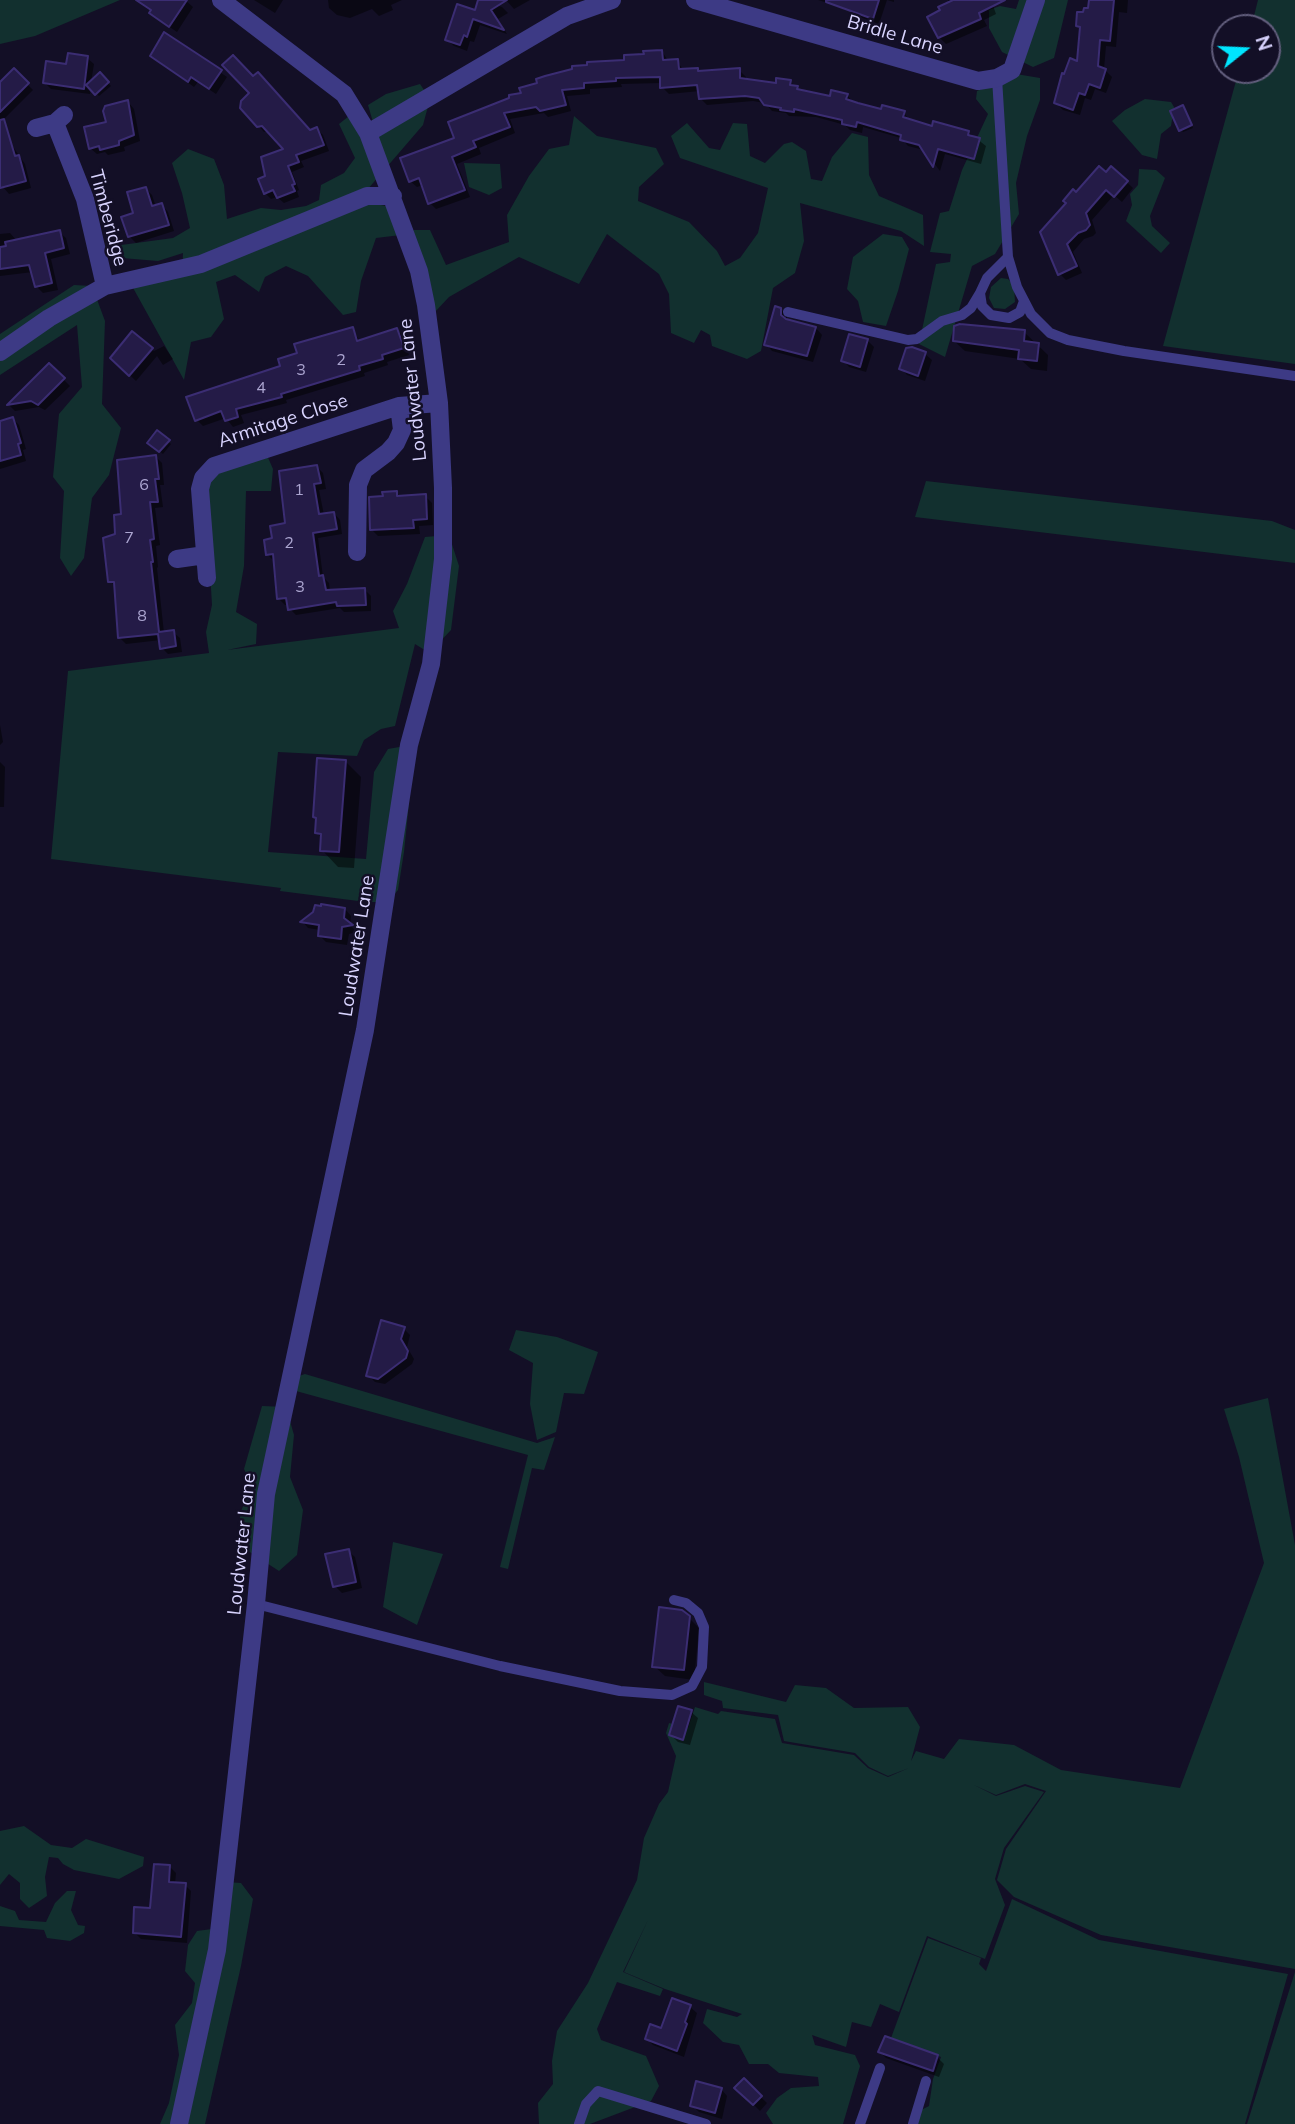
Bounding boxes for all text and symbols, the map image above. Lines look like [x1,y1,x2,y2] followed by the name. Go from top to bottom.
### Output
[844,10,946,60] street label: Bridle Lane
[1211,14,1281,84] north arrow
[1250,33,1278,54] text: N
[84,167,132,269] street label: Timberidge
[394,318,432,462] street label: Loudwater Lane
[336,350,346,370] house number: 2
[296,360,306,380] house number: 3
[256,378,266,398] house number: 4
[215,389,351,453] street label: Armitage Close
[139,475,149,495] house number: 6
[294,480,304,500] house number: 1
[124,528,134,548] house number: 7
[284,533,294,553] house number: 2
[295,577,305,597] house number: 3
[137,606,147,626] house number: 8
[335,874,379,1018] street label: Loudwater Lane
[223,1472,261,1616] street label: Loudwater Lane

